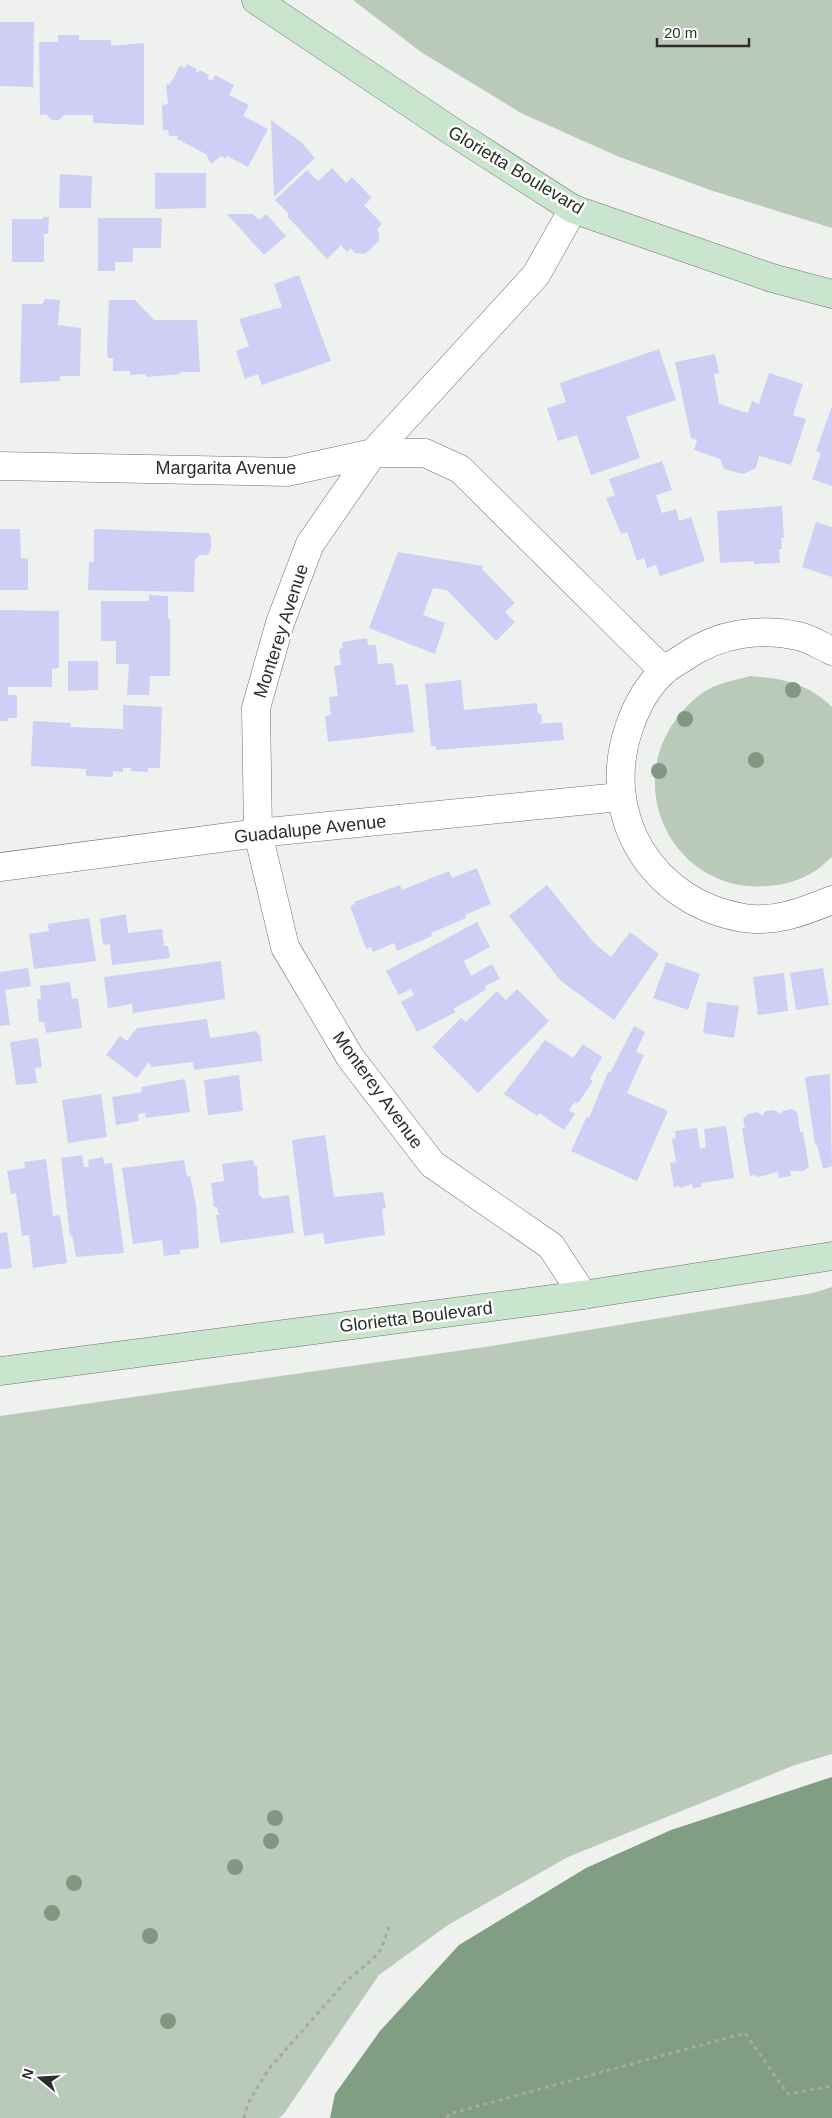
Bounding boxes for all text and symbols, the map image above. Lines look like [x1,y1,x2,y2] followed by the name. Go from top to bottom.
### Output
[657,15,750,47] scale bar
[664,24,697,41] text: 20 m
[445,122,587,218] street label: Glorietta Boulevard
[156,458,296,478] street label: Margarita Avenue
[250,561,312,701] street label: Monterey Avenue
[233,811,387,847] street label: Guadalupe Avenue
[329,1028,427,1152] street label: Monterey Avenue
[338,1298,494,1336] street label: Glorietta Boulevard
[15,2053,65,2103] north arrow
[18,2067,37,2081] text: N

